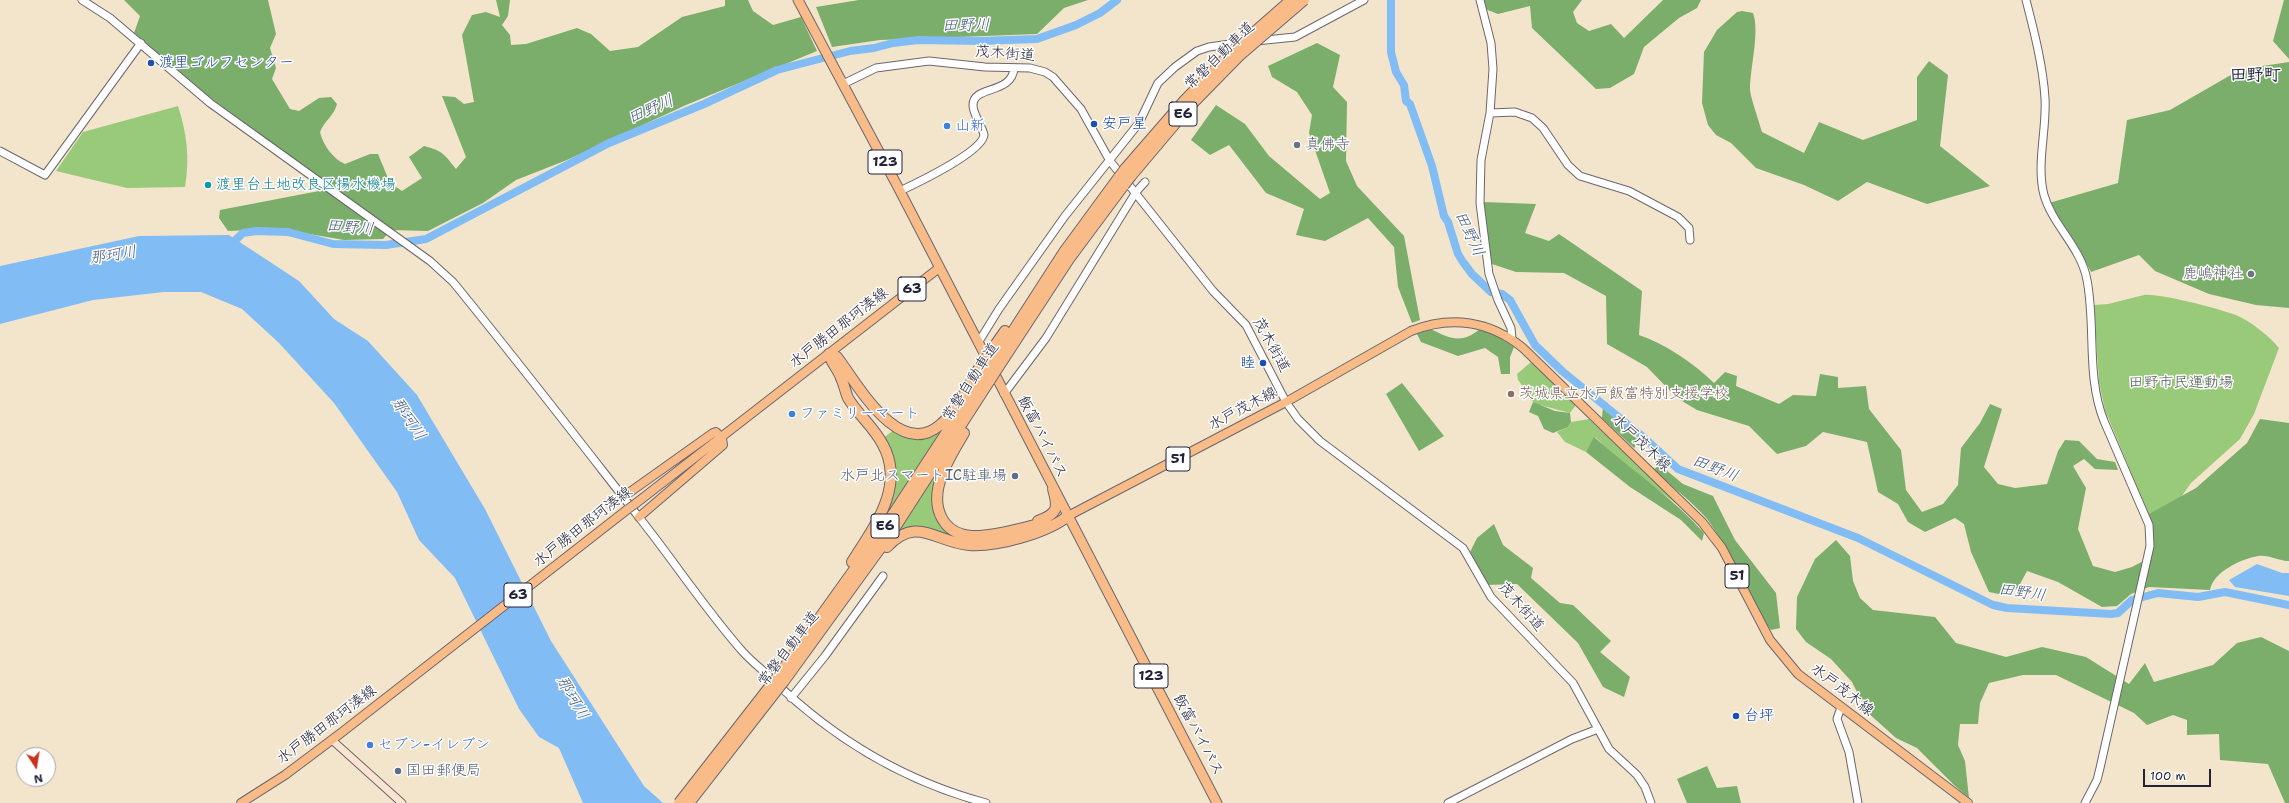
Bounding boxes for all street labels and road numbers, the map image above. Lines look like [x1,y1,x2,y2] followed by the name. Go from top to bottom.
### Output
[1181,18,1259,94] street label: 常磐自動車道
[974,43,1036,65] street label: 茂木街道
[1169,102,1197,126] road number: E6
[868,150,902,174] road number: 123
[898,277,926,301] road number: 63
[786,284,892,372] street label: 水戸勝田那珂湊線
[1249,314,1293,376] street label: 茂木街道
[939,339,1003,425] street label: 常磐自動車道
[1206,383,1280,435] street label: 水戸茂木線
[1014,393,1070,481] street label: 飯富バイパス
[1608,410,1674,476] street label: 水戸茂木線
[1166,447,1190,471] road number: 51
[530,483,636,571] street label: 水戸勝田那珂湊線
[871,514,899,538] road number: E6
[1725,564,1749,588] road number: 51
[1494,579,1548,635] street label: 茂木街道
[504,583,532,607] road number: 63
[755,608,823,690] street label: 常磐自動車道
[1807,660,1877,720] street label: 水戸茂木線
[1134,664,1168,688] road number: 123
[274,682,380,768] street label: 水戸勝田那珂湊線
[1169,691,1227,779] street label: 飯富バイパス

